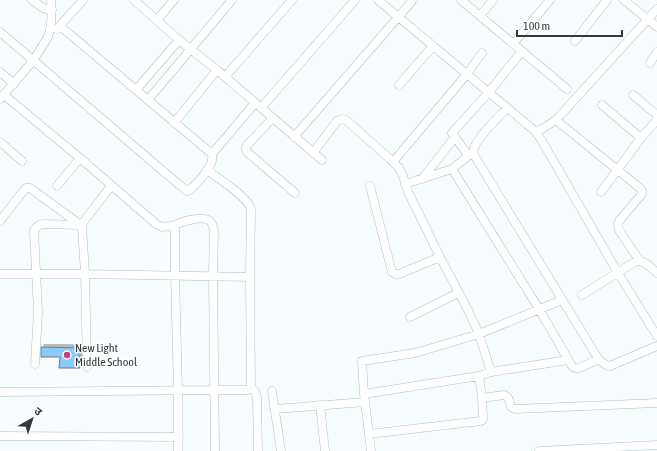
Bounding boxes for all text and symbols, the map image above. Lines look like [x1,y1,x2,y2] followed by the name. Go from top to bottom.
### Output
[517,12,622,38] scale bar
[523,19,550,33] text: 100 m
[75,341,138,369] place label: New Light Middle School
[62,350,72,360] marker: New Light Middle School
[12,399,52,439] north arrow
[32,405,45,418] text: उ

